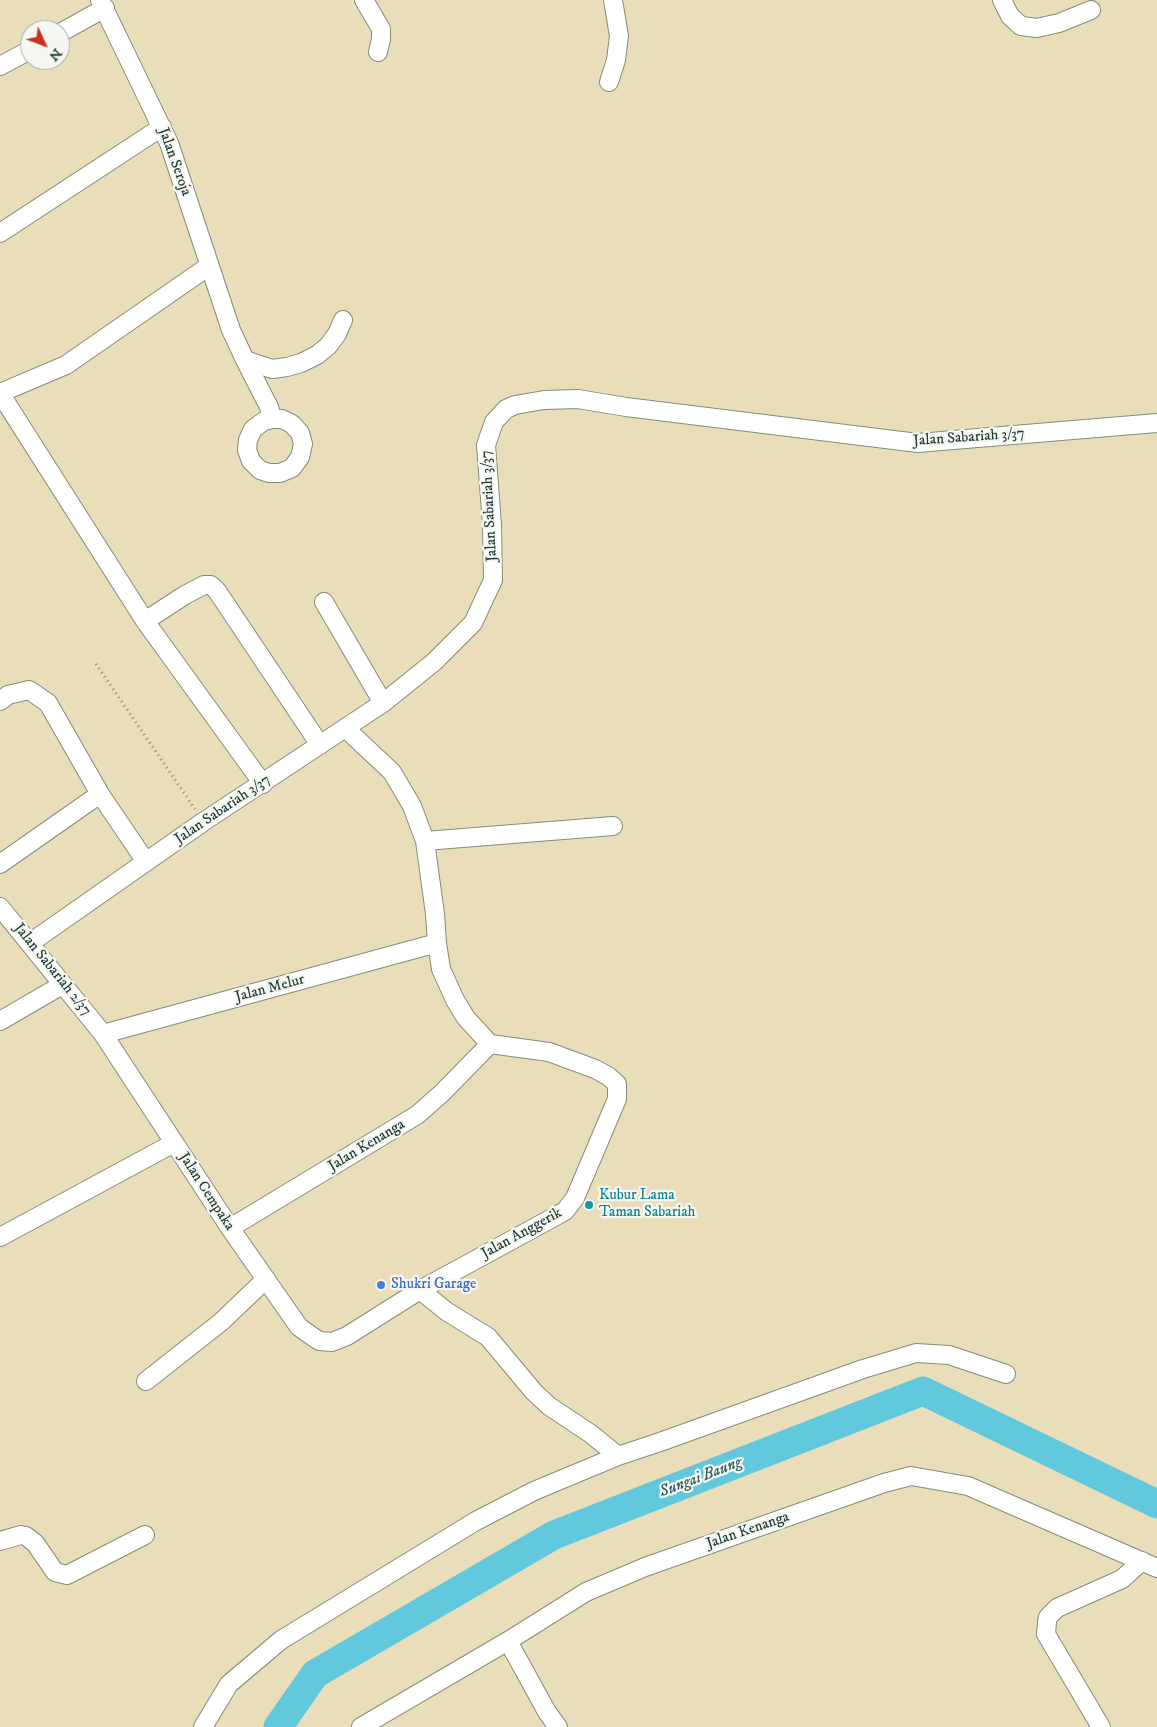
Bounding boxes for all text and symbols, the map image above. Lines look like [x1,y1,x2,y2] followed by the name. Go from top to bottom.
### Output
[20,20,70,70] north arrow
[45,44,66,65] text: N
[153,126,195,198] street label: Jalan Seroja
[913,425,1025,451] street label: Jalan Sabariah 3/37
[478,450,502,562] street label: Jalan Sabariah 3/37
[172,771,274,849] street label: Jalan Sabariah 3/37
[9,920,95,1020] street label: Jalan Sabariah 2/37
[233,971,307,1007] street label: Jalan Melur
[325,1116,409,1176] street label: Jalan Kenanga
[174,1150,238,1234] street label: Jalan Cempaka
[599,1187,695,1222] place label: Kubur Lama Taman Sabariah
[583,1199,595,1211] marker: Kubur Lama Taman Sabariah
[479,1205,565,1263] street label: Jalan Anggerik
[391,1276,476,1294] place label: Shukri Garage
[375,1279,387,1291] marker: Shukri Garage
[657,1454,745,1502] water label: Sungai Baung
[704,1508,792,1554] street label: Jalan Kenanga

